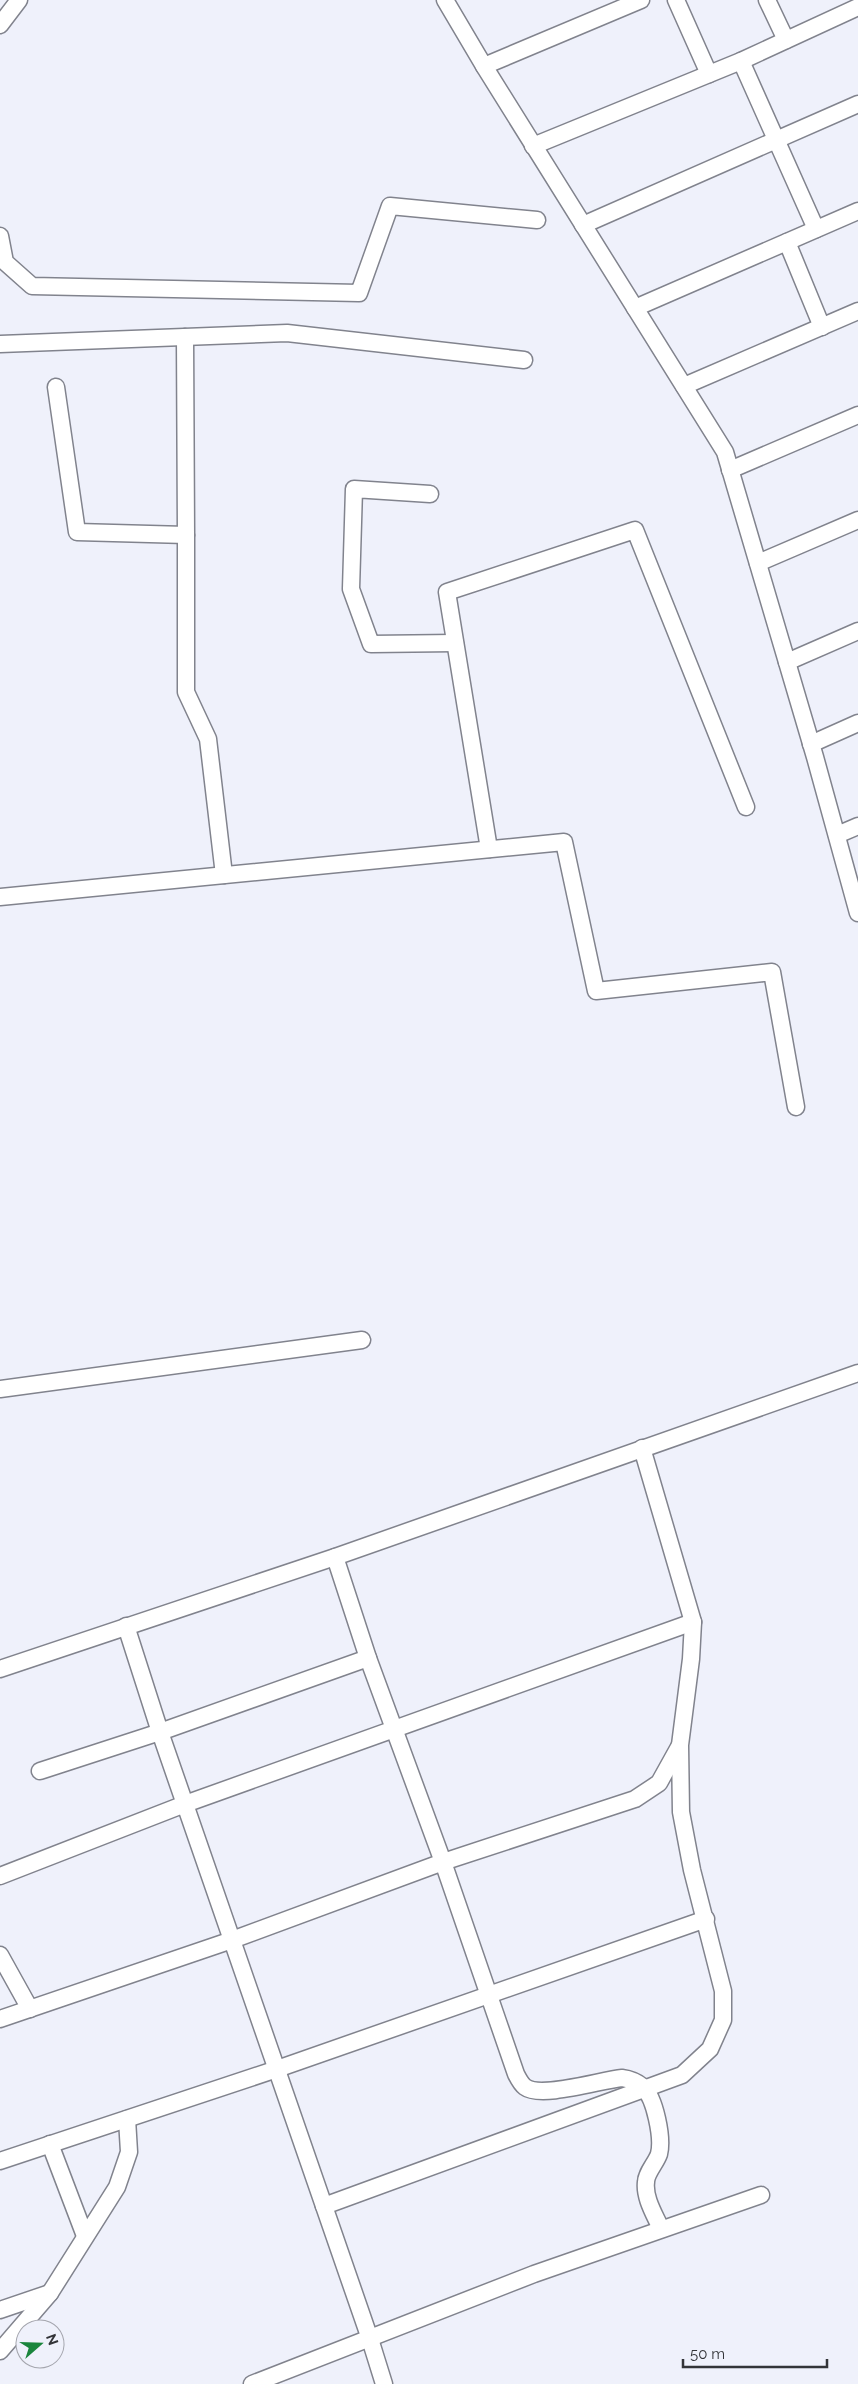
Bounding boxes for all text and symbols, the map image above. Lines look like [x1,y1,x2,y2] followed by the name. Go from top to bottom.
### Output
[15,2319,65,2369] north arrow
[43,2332,62,2347] text: N
[683,2336,827,2368] scale bar
[690,2345,725,2363] text: 50 m

